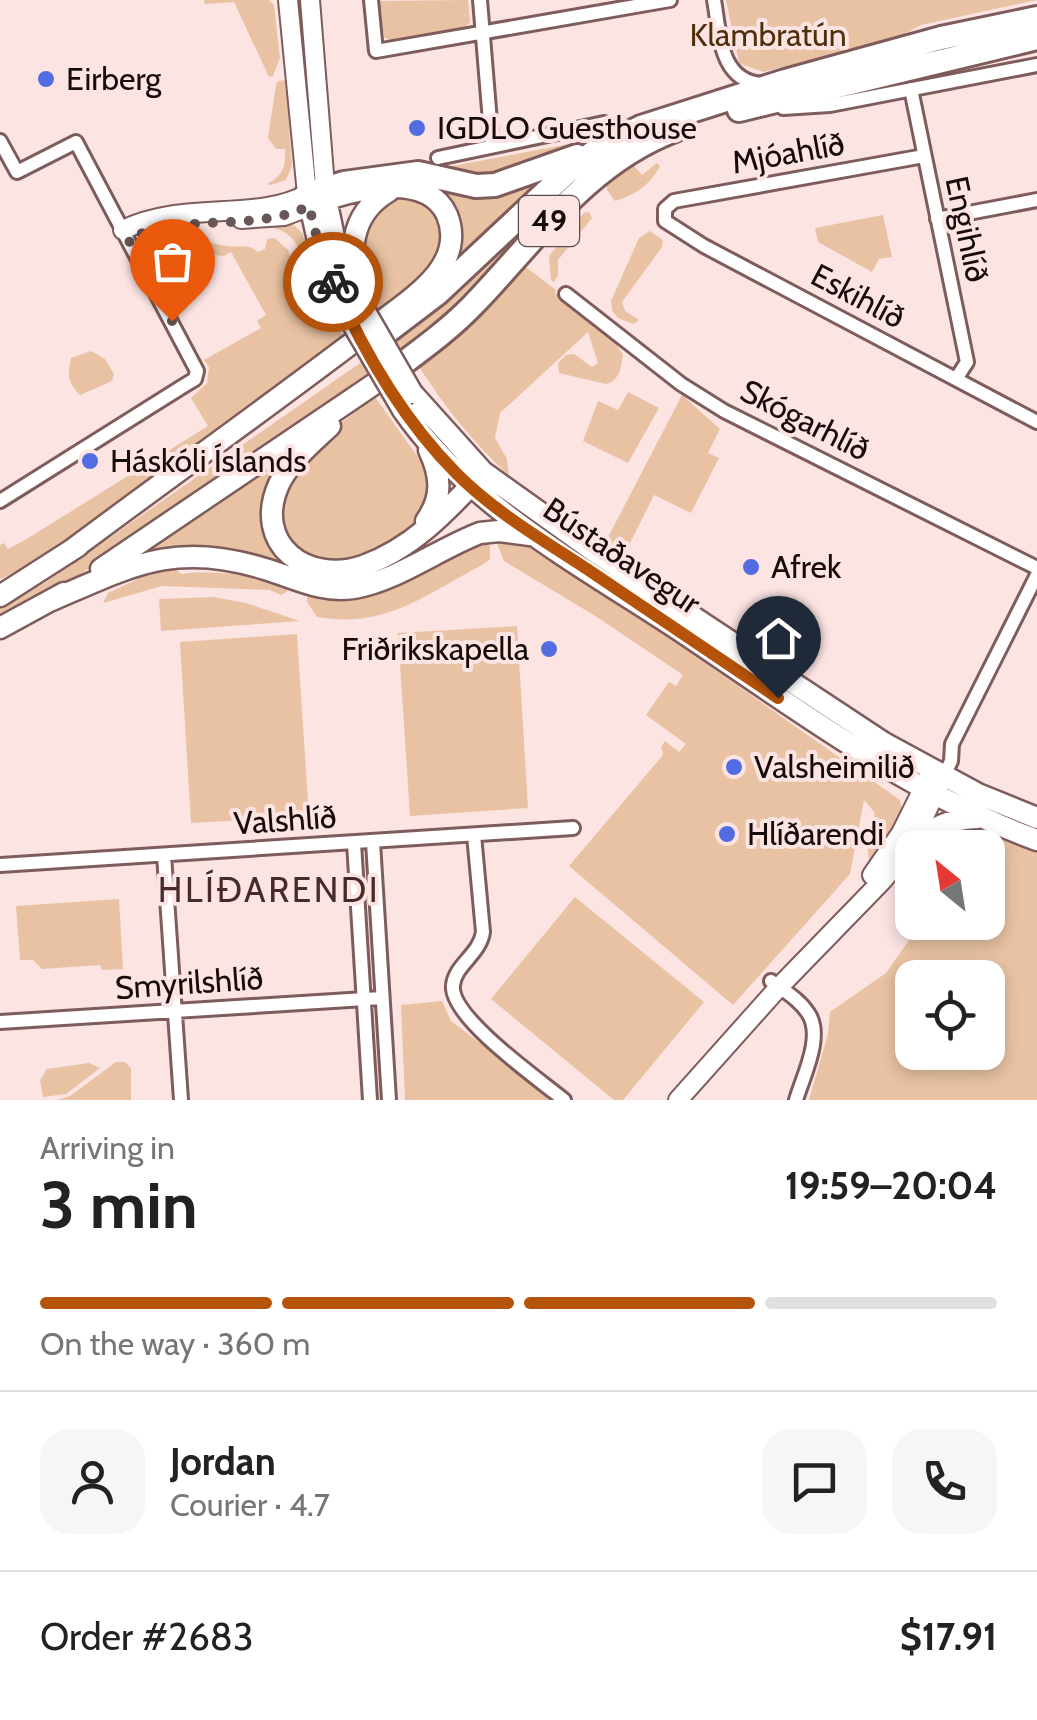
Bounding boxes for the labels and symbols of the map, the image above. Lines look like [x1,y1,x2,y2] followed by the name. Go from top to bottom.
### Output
[689,15,847,54] park label: Klambratún
[66,59,162,98] place label: Eirberg
[35,68,57,90] marker: Eirberg
[437,108,697,147] place label: IGDLO Guesthouse
[406,117,428,139] marker: IGDLO Guesthouse
[729,123,847,182] street label: Mjóahlíð
[937,173,998,285] street label: Engihlíð
[519,196,579,246] road number: 49
[130,219,215,322] pin
[283,232,383,332] courier
[805,255,912,336] street label: Eskihlíð
[734,371,876,469] street label: Skógarhlíð
[110,441,307,480] place label: Háskóli Íslands
[79,450,101,472] marker: Háskóli Íslands
[536,489,709,623] street label: Bústaðavegur
[771,547,842,586] place label: Afrek
[740,556,762,578] marker: Afrek
[736,596,821,699] pin
[342,629,530,668] place label: Friðrikskapella
[538,638,560,660] marker: Friðrikskapella
[754,747,915,786] place label: Valsheimilið
[723,756,745,778] marker: Valsheimilið
[232,796,338,843] street label: Valshlíð
[747,814,884,853] place label: Hlíðarendi
[716,823,738,845] marker: Hlíðarendi
[895,830,1005,940] north arrow
[158,868,380,911] district label: HLÍÐARENDI
[114,958,264,1007] street label: Smyrilshlíð

